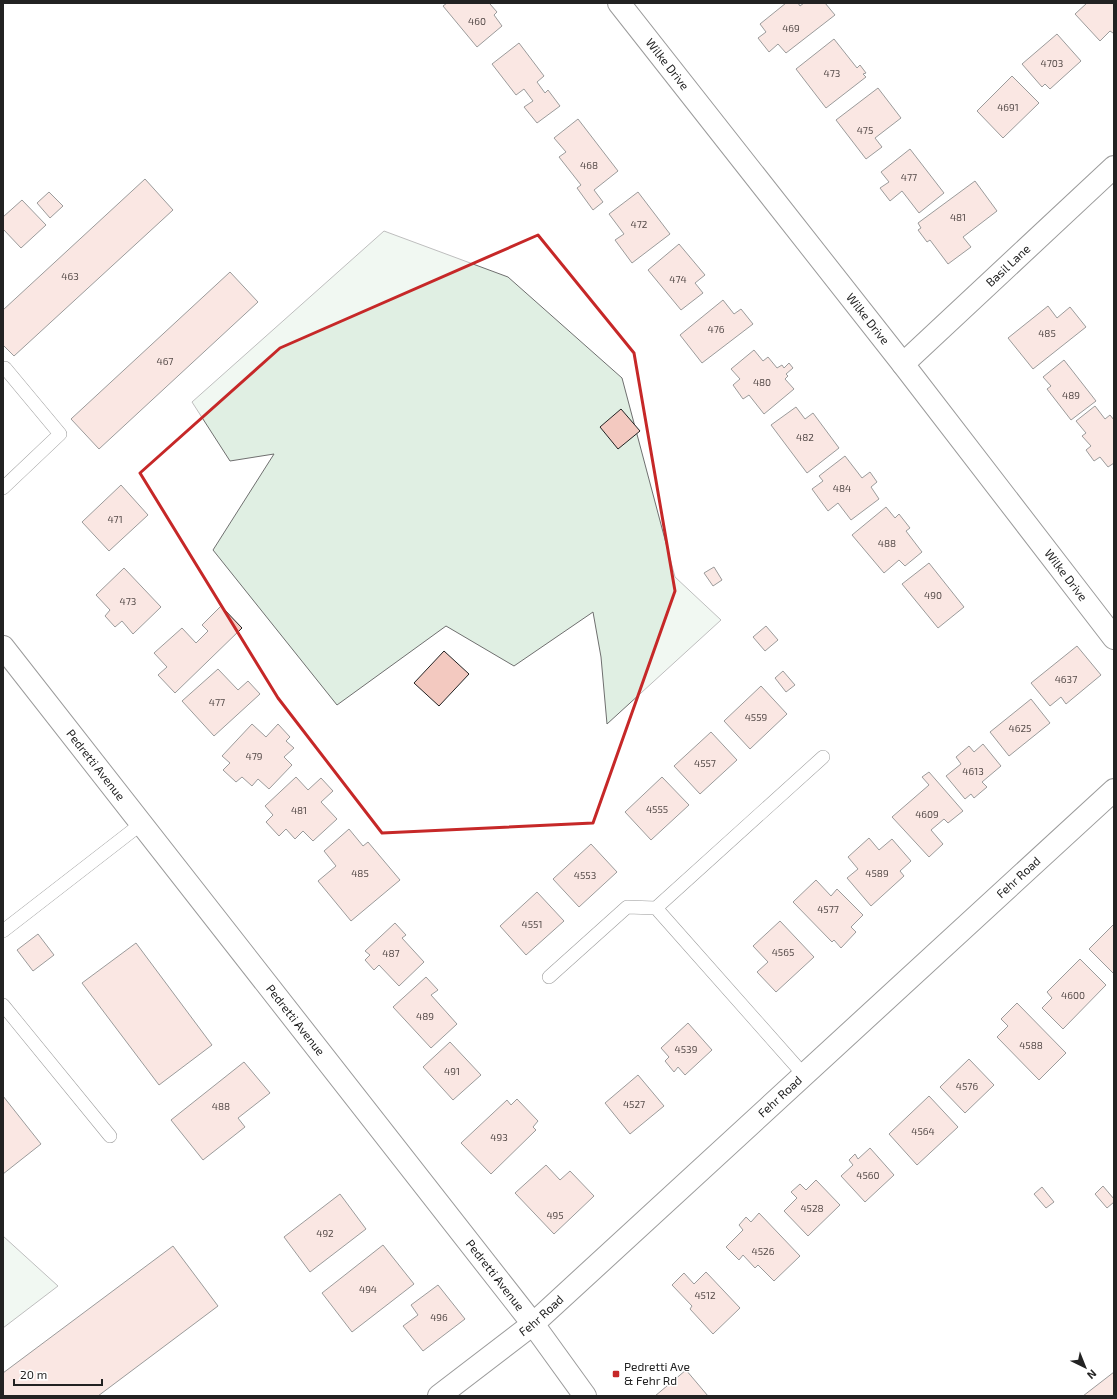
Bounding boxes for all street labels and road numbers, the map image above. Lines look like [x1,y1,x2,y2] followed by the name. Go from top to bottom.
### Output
[643,35,693,92] street label: Wilke Drive
[983,241,1033,289] street label: Basil Lane
[844,290,893,347] street label: Wilke Drive
[1042,546,1091,603] street label: Wilke Drive
[64,726,128,803] street label: Pedretti Avenue
[993,853,1043,901] street label: Fehr Road
[264,981,328,1058] street label: Pedretti Avenue
[755,1073,804,1120] street label: Fehr Road
[464,1236,528,1313] street label: Pedretti Avenue
[516,1292,566,1338] street label: Fehr Road

